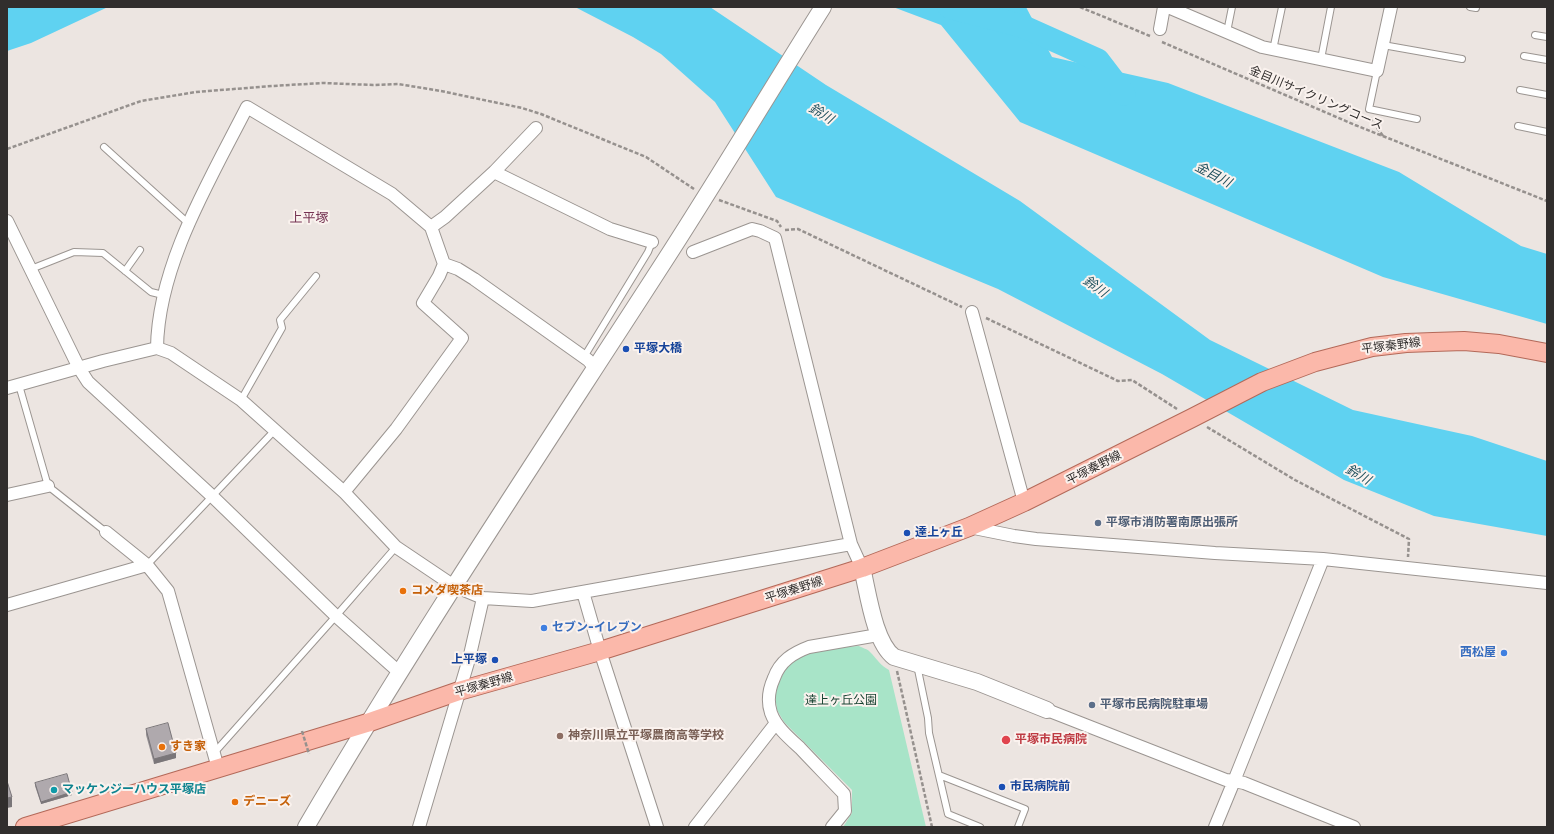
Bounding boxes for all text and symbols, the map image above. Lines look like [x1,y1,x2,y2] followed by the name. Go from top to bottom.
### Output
[1247,63,1385,133] street label: 金目川サイクリングコース
[806,101,836,127] water label: 鈴川
[1192,159,1234,191] water label: 金目川
[290,210,328,226] district label: 上平塚
[1080,273,1110,301] water label: 鈴川
[1360,335,1422,357] street label: 平塚秦野線
[634,342,682,356] place label: 平塚大橋
[621,344,631,354] marker: 平塚大橋
[1064,448,1124,488] street label: 平塚秦野線
[1343,462,1373,488] water label: 鈴川
[1106,516,1238,530] place label: 平塚市消防署南原出張所
[1093,518,1103,528] marker: 平塚市消防署南原出張所
[915,526,963,540] place label: 達上ヶ丘
[902,528,912,538] marker: 達上ヶ丘
[763,574,825,606] street label: 平塚秦野線
[411,584,483,598] place label: コメダ喫茶店
[398,586,408,596] marker: コメダ喫茶店
[552,621,642,635] place label: セブン-イレブン
[539,623,549,633] marker: セブン-イレブン
[1460,646,1496,660] place label: 西松屋
[1499,648,1509,658] marker: 西松屋
[451,653,487,667] place label: 上平塚
[490,655,500,665] marker: 上平塚
[453,670,515,700] street label: 平塚秦野線
[805,694,877,708] park label: 達上ヶ丘公園
[1100,698,1208,712] place label: 平塚市民病院駐車場
[1087,700,1097,710] marker: 平塚市民病院駐車場
[568,729,724,743] place label: 神奈川県立平塚農商高等学校
[555,731,565,741] marker: 神奈川県立平塚農商高等学校
[1015,733,1087,747] place label: 平塚市民病院
[1000,734,1012,746] marker: 平塚市民病院
[170,740,206,754] place label: すき家
[157,742,167,752] marker: すき家
[1010,780,1070,794] place label: 市民病院前
[997,782,1007,792] marker: 市民病院前
[62,783,206,797] place label: マッケンジーハウス平塚店
[49,785,59,795] marker: マッケンジーハウス平塚店
[243,795,291,809] place label: デニーズ
[230,797,240,807] marker: デニーズ

